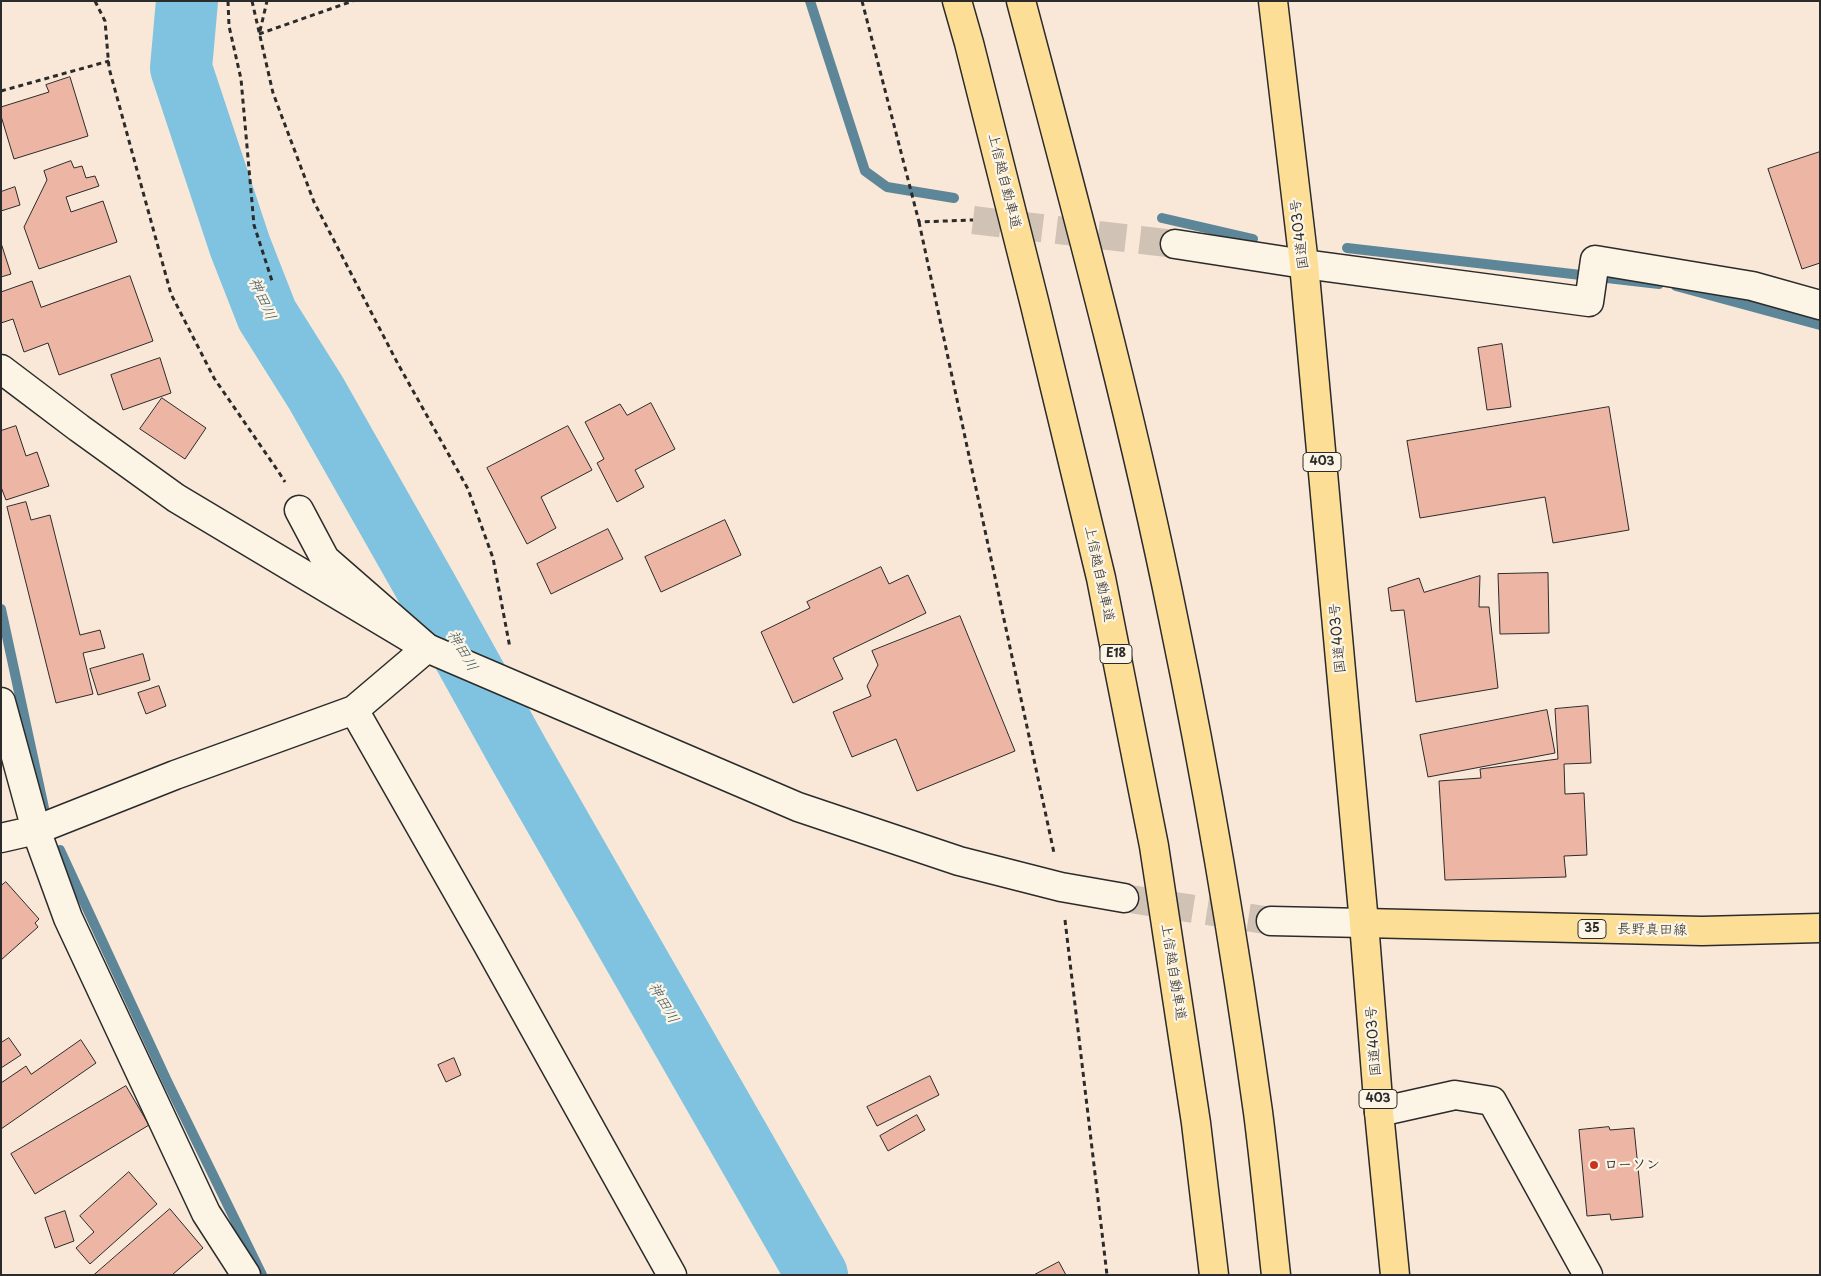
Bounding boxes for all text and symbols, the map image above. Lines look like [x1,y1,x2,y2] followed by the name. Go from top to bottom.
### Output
[984,131,1024,231] street label: 上信越自動車道
[1287,198,1313,270] street label: 国道403号
[245,275,279,323] water label: 神田川
[1303,452,1341,472] road number: 403
[1081,524,1117,624] street label: 上信越自動車道
[1327,602,1349,674] street label: 国道403号
[443,627,481,675] water label: 神田川
[1100,644,1132,664] road number: E18
[1578,920,1606,939] road number: 35
[1617,921,1687,939] street label: 長野真田線
[1157,922,1189,1022] street label: 上信越自動車道
[644,979,682,1027] water label: 神田川
[1363,1005,1385,1077] street label: 国道403号
[1359,1090,1397,1108] road number: 403
[1604,1157,1660,1173] place label: ローソン
[1588,1159,1600,1171] marker: ローソン

